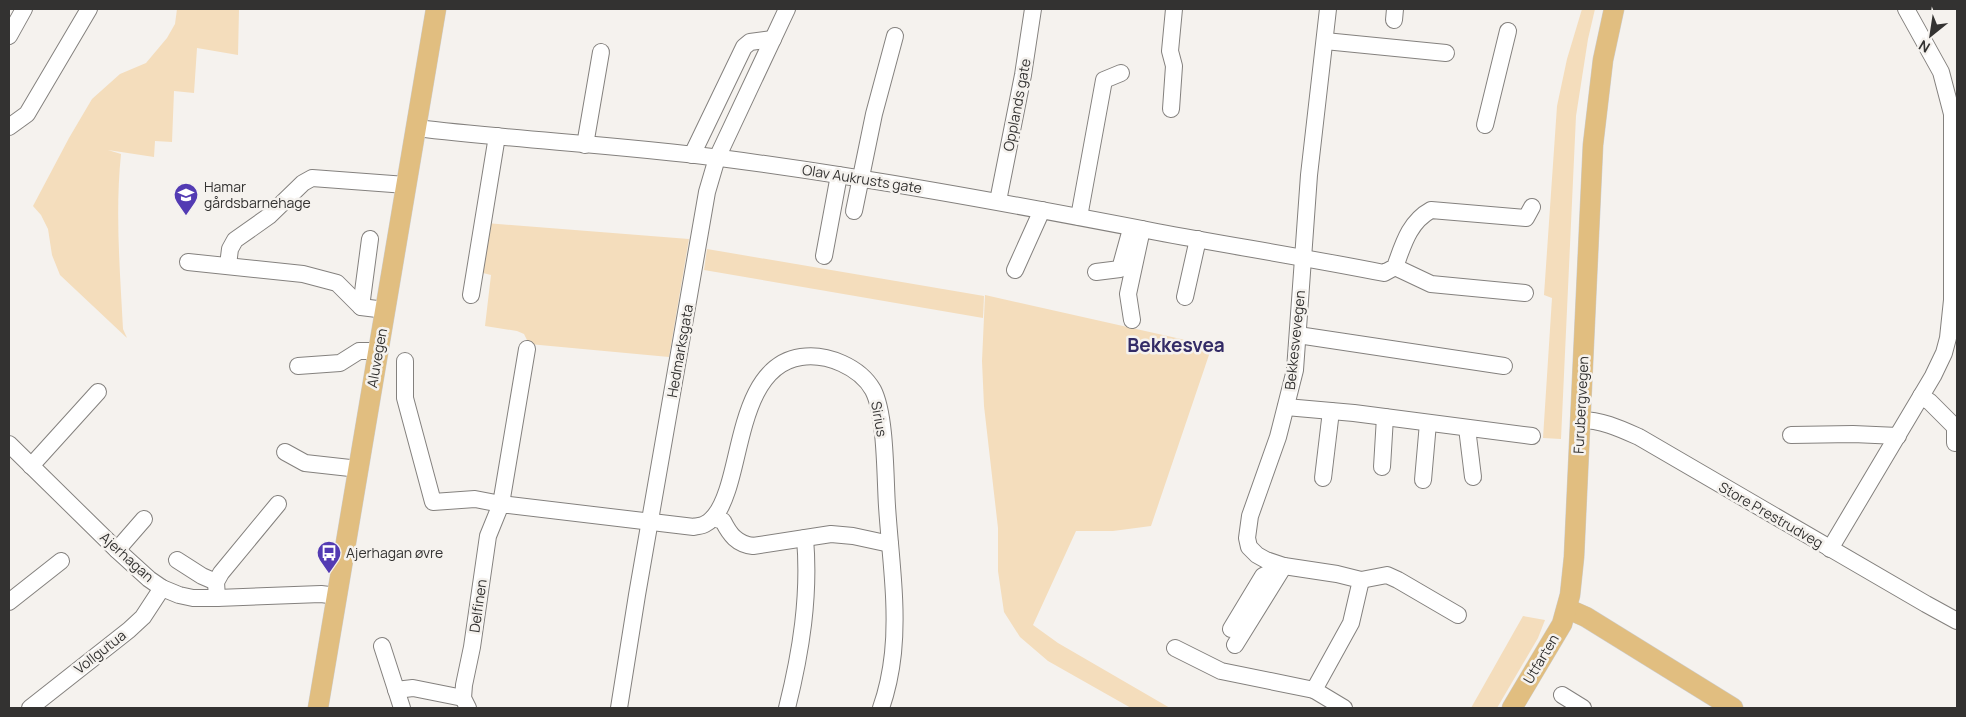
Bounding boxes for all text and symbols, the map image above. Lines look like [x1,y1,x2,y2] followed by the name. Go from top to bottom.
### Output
[1906,10,1956,60] north arrow
[1915,36,1933,57] text: N
[998,57,1035,153] street label: Opplands gate
[801,160,923,197] street label: Olav Aukrusts gate
[204,177,311,212] place label: Hamar gårdsbarnehage
[173,182,199,216] school or university icon: Hamar gårdsbarnehage
[1280,289,1309,391] street label: Bekkesvevegen
[662,303,697,399] street label: Hedmarksgata
[362,327,391,389] street label: Aluvegen
[1127,332,1225,358] district label: Bekkesvea
[1568,356,1593,454] street label: Furubergvegen
[867,400,892,438] street label: Sirius
[1716,477,1827,552] street label: Store Prestrudveg
[96,527,158,586] street label: Ajerhagan
[316,540,342,574] bus stop icon: Ajerhagan øvre
[346,543,443,562] place label: Ajerhagan øvre
[464,578,491,634] street label: Delfinen
[70,625,129,678] street label: Vollgutua
[1518,630,1563,687] street label: Utfarten

